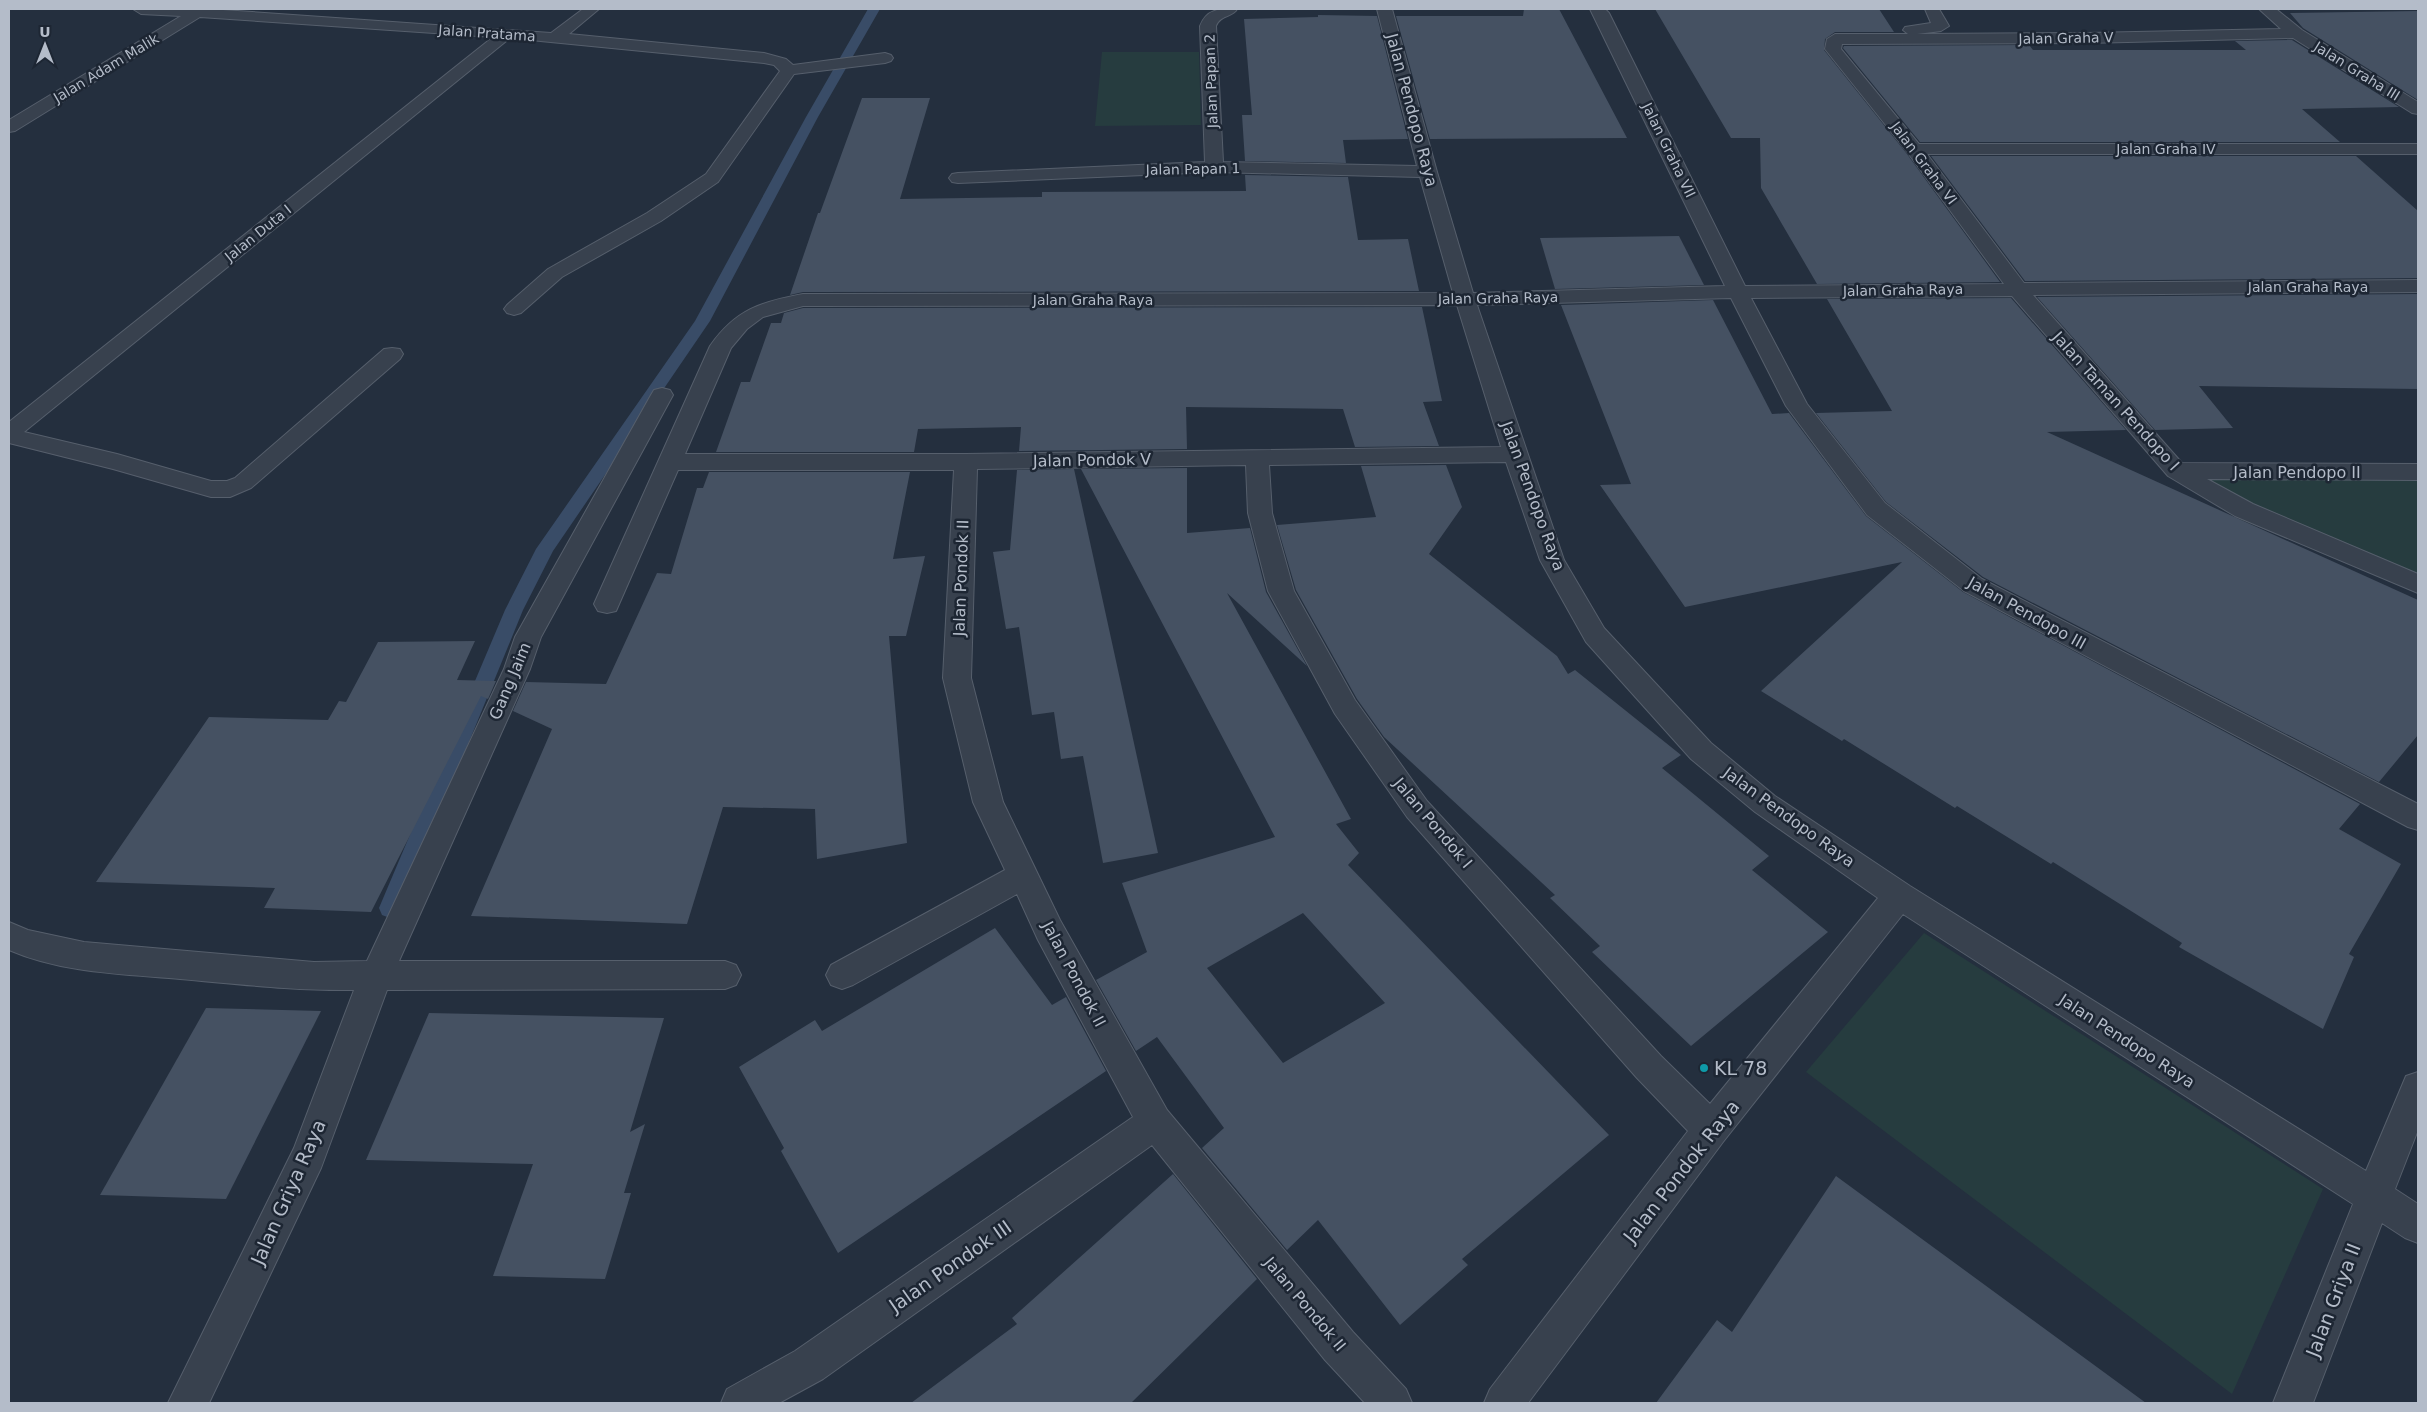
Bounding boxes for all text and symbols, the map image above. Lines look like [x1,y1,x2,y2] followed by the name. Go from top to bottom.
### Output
[20,20,70,70] north arrow
[437,22,536,44] street label: Jalan Pratama
[39,24,51,40] text: U
[2017,29,2114,47] street label: Jalan Graha V
[50,30,162,106] street label: Jalan Adam Malik
[1382,30,1442,189] street label: Jalan Pendopo Raya
[1201,33,1221,130] street label: Jalan Papan 2
[2310,38,2403,104] street label: Jalan Graha III
[1639,99,1699,200] street label: Jalan Graha VII
[1887,118,1960,207] street label: Jalan Graha VI
[2115,141,2216,157] street label: Jalan Graha IV
[1145,160,1240,178] street label: Jalan Papan 1
[221,201,294,265] street label: Jalan Duta I
[2247,279,2368,295] street label: Jalan Graha Raya
[1842,281,1963,299] street label: Jalan Graha Raya
[1437,289,1558,307] street label: Jalan Graha Raya
[1032,292,1153,308] street label: Jalan Graha Raya
[2048,327,2183,474] street label: Jalan Taman Pendopo I
[1497,418,1569,573] street label: Jalan Pendopo Raya
[1032,449,1151,471] street label: Jalan Pondok V
[2232,463,2361,482] street label: Jalan Pendopo II
[949,519,973,638] street label: Jalan Pondok II
[1964,572,2089,653] street label: Jalan Pendopo III
[485,639,535,723] street label: Gang Jaim
[1719,762,1858,871] street label: Jalan Pendopo Raya
[1389,773,1476,872] street label: Jalan Pondok I
[1038,917,1110,1030] street label: Jalan Pondok II
[2055,989,2198,1092] street label: Jalan Pendopo Raya
[1714,1057,1767,1079] place label: KL 78
[1698,1062,1710,1074] marker: KL 78
[1618,1095,1743,1247] street label: Jalan Pondok Raya
[246,1116,330,1269] street label: Jalan Griya Raya
[884,1216,1015,1317] street label: Jalan Pondok III
[2301,1240,2365,1361] street label: Jalan Griya II
[1260,1252,1350,1355] street label: Jalan Pondok II

